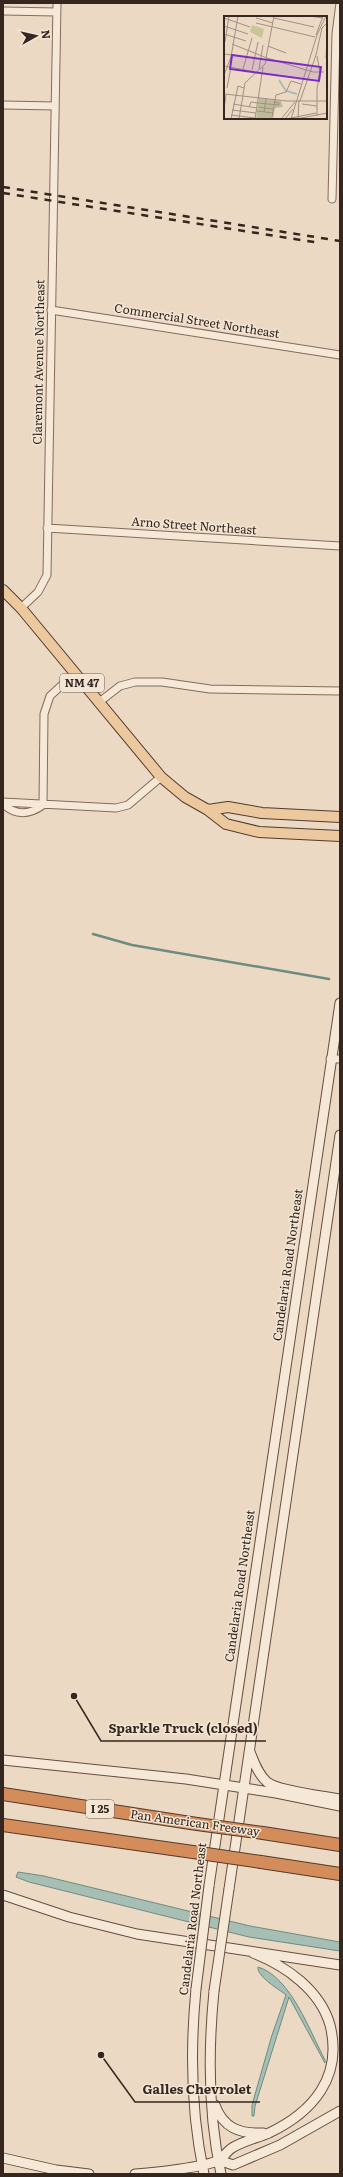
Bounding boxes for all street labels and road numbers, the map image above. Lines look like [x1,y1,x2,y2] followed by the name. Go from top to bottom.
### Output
[28,279,48,445] street label: Claremont Avenue Northeast
[113,298,281,342] street label: Commercial Street Northeast
[131,512,258,538] street label: Arno Street Northeast
[60,674,104,692] road number: NM 47
[267,1187,307,1342] street label: Candelaria Road Northeast
[219,1508,259,1663] street label: Candelaria Road Northeast
[86,1800,114,1818] road number: I 25
[129,1804,261,1840] street label: Pan American Freeway
[174,1841,210,1996] street label: Candelaria Road Northeast

